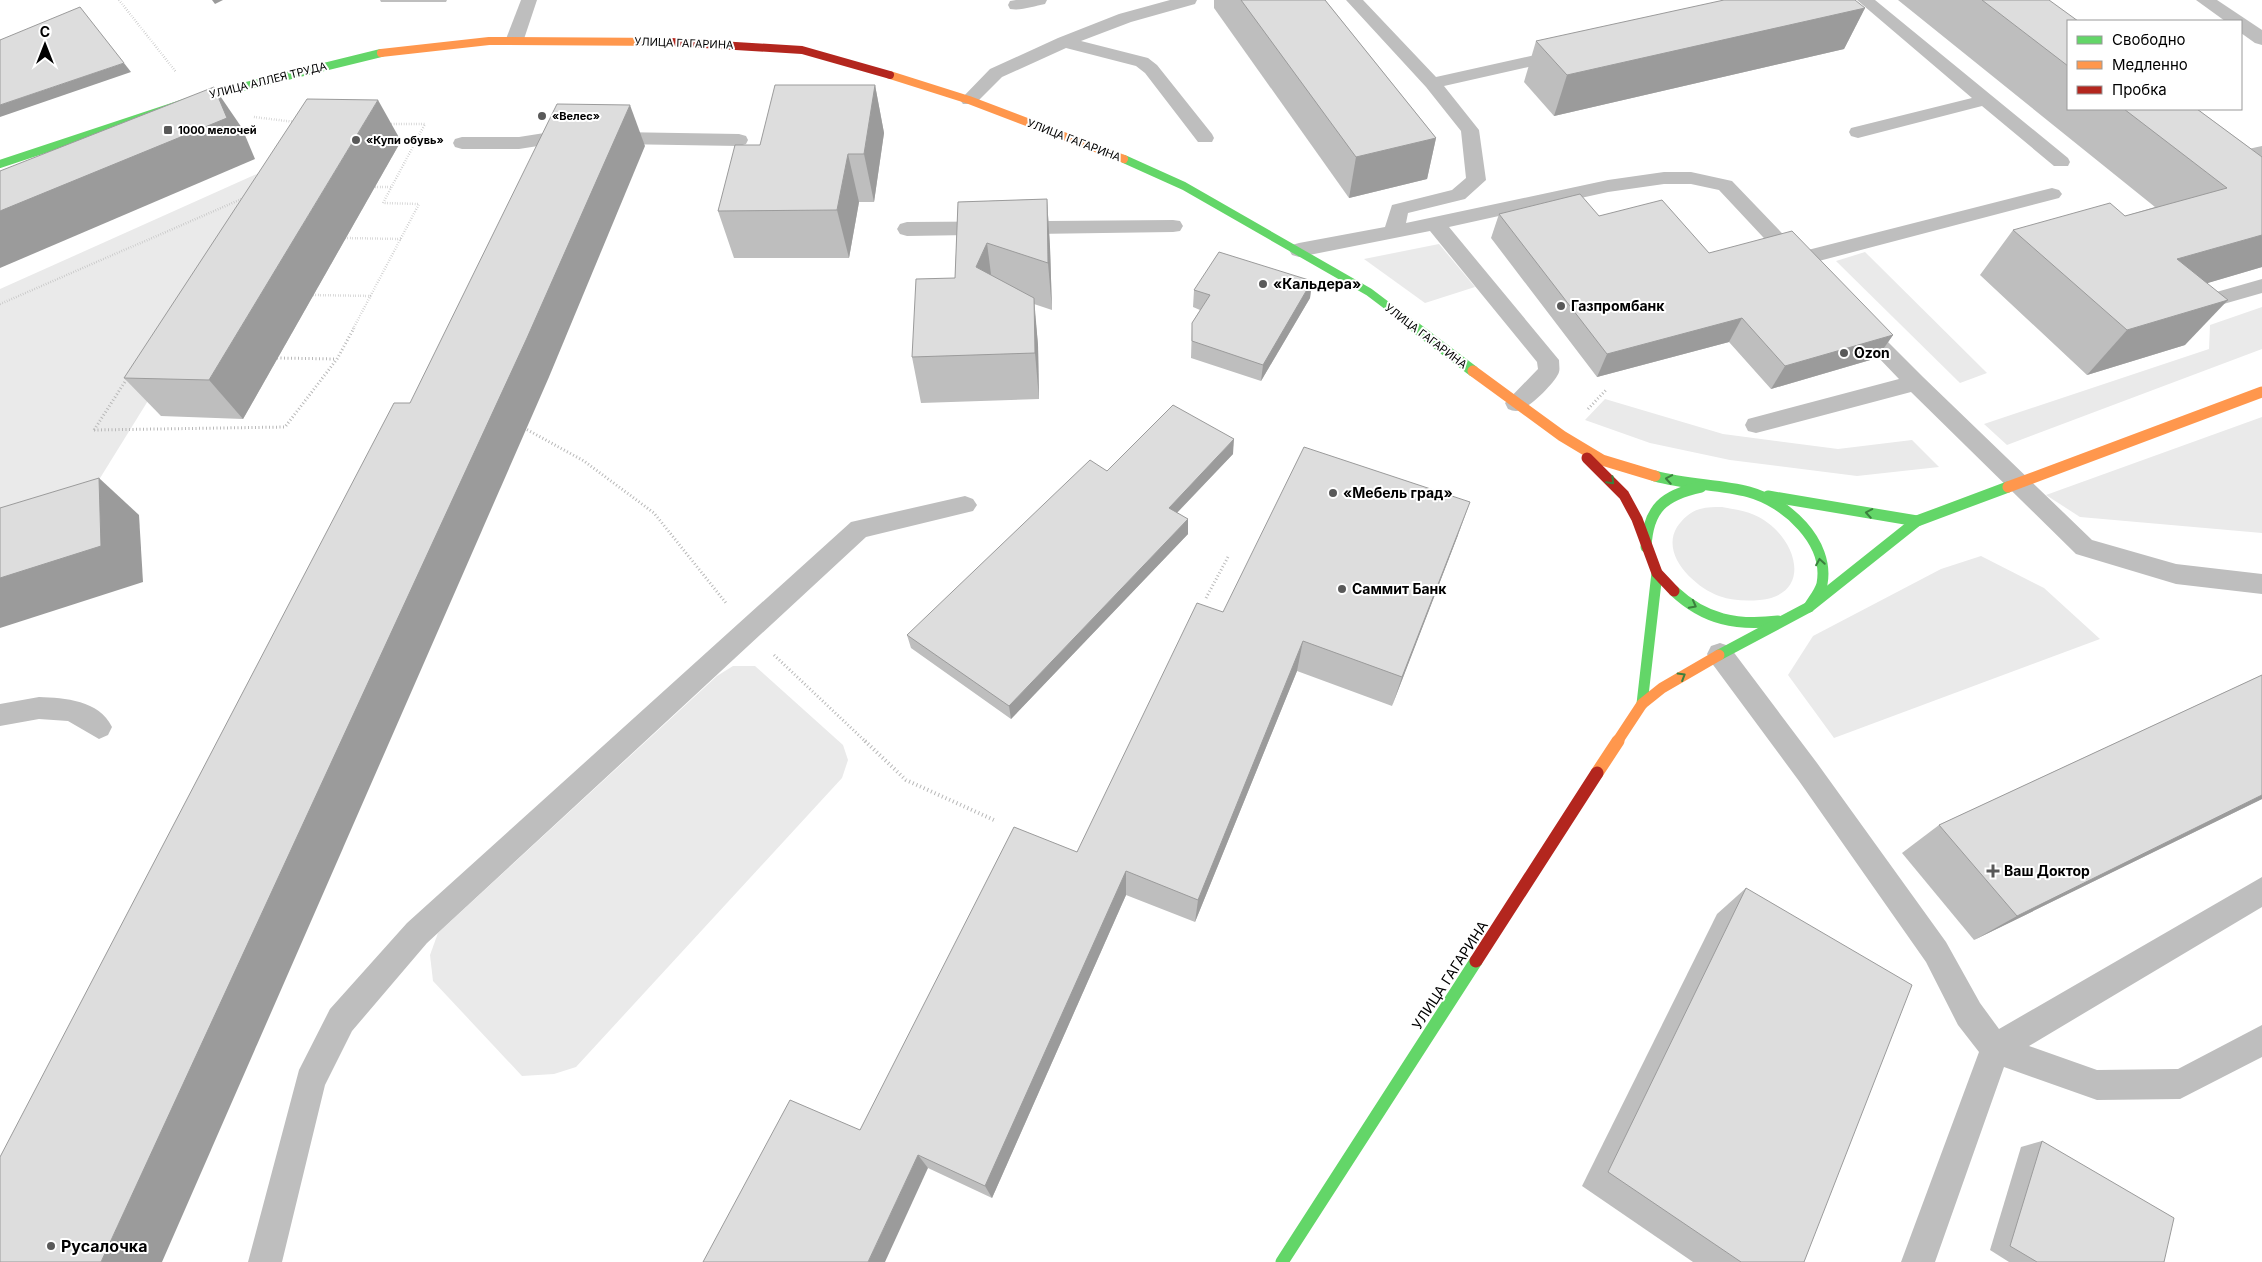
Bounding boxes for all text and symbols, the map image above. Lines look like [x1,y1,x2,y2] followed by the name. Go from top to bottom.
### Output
[20,20,70,70] north arrow
[2067,20,2242,110] legend
[40,23,50,40] text: С
[2112,30,2186,49] text: Свободно
[634,34,734,52] street label: УЛИЦА ГАГАРИНА
[2112,55,2188,74] text: Медленно
[208,59,329,101] street label: УЛИЦА АЛЛЕЯ ТРУДА
[2112,80,2167,99] text: Пробка
[552,109,600,123] place label: «Велес»
[536,110,548,122] marker: «Велес»
[1025,116,1123,164] street label: УЛИЦА ГАГАРИНА
[178,123,257,137] place label: 1000 мелочей
[162,124,174,136] marker: 1000 мелочей
[366,133,444,147] place label: «Купи обувь»
[350,134,362,146] marker: «Купи обувь»
[1273,275,1361,292] place label: «Кальдера»
[1257,278,1269,290] marker: «Кальдера»
[1571,297,1665,314] place label: Газпромбанк
[1555,300,1567,312] marker: Газпромбанк
[1382,301,1470,372] street label: УЛИЦА ГАГАРИНА
[1854,344,1890,361] place label: Ozon
[1838,347,1850,359] marker: Ozon
[1665,475,1674,485] one-way arrow
[1605,476,1614,485] one-way arrow
[1343,484,1453,501] place label: «Мебель град»
[1327,487,1339,499] marker: «Мебель град»
[1864,508,1873,518] one-way arrow
[1816,557,1826,566] one-way arrow
[1352,580,1447,597] place label: Саммит Банк
[1336,583,1348,595] marker: Саммит Банк
[1688,599,1697,609] one-way arrow
[1677,673,1686,683] one-way arrow
[2004,862,2090,879] place label: Ваш Доктор
[1986,864,2000,878] marker: Ваш Доктор
[1408,917,1491,1032] street label: УЛИЦА ГАГАРИНА
[61,1236,147,1256] place label: Русалочка
[45,1240,57,1252] marker: Русалочка

